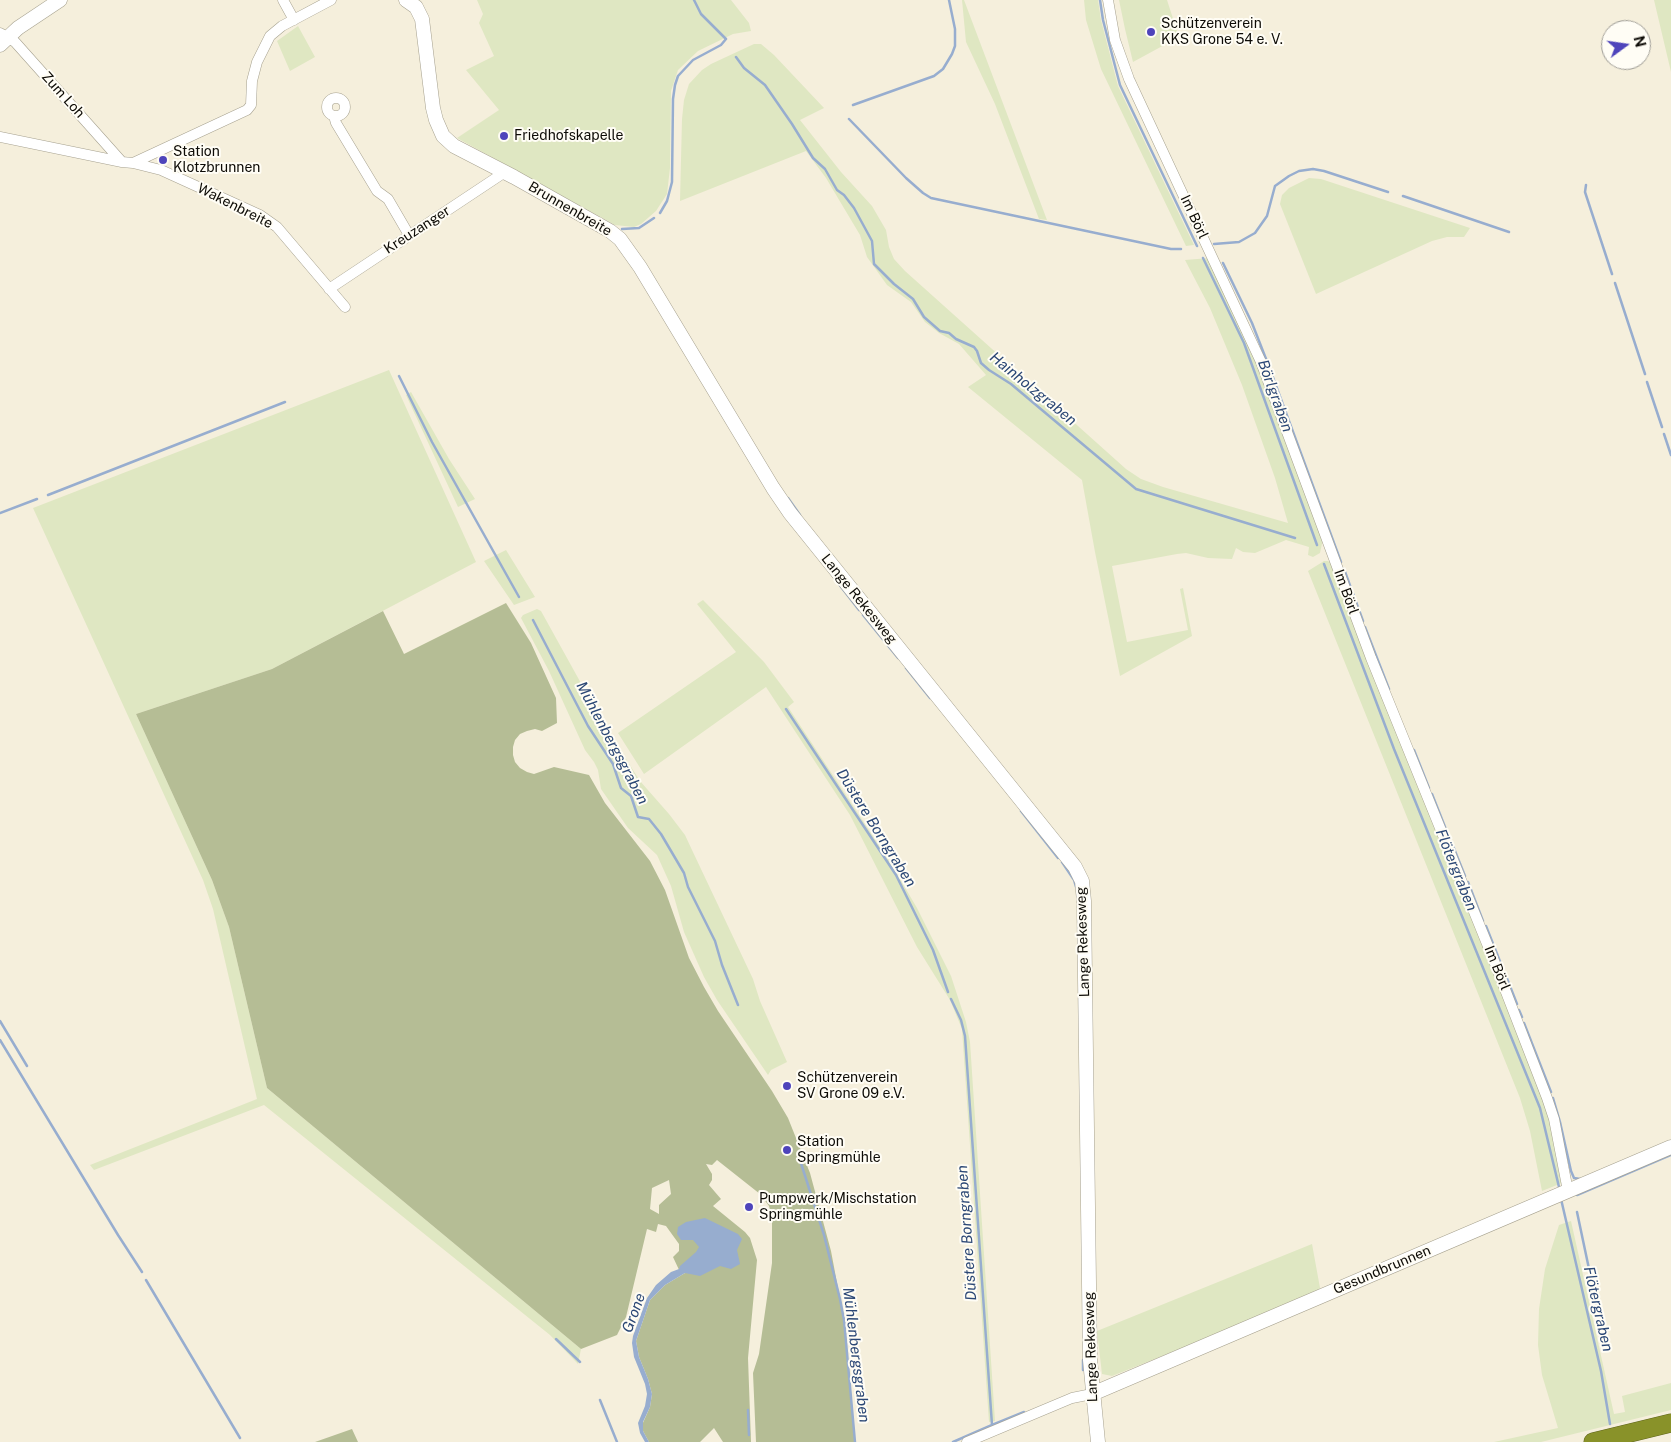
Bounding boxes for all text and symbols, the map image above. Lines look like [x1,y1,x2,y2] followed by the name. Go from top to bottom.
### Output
[1161,16,1283,48] place label: Schützenverein KKS Grone 54 e. V.
[1601,20,1651,70] north arrow
[1145,26,1157,38] marker: Schützenverein KKS Grone 54 e. V.
[1630,34,1649,49] text: N
[38,68,88,122] street label: Zum Loh
[514,128,623,144] place label: Friedhofskapelle
[498,130,510,142] marker: Friedhofskapelle
[173,144,260,176] place label: Station Klotzbrunnen
[157,154,169,166] marker: Station Klotzbrunnen
[525,178,615,240] street label: Brunnenbreite
[195,180,275,232] street label: Wakenbreite
[1177,192,1211,242] street label: Im Börl
[381,202,453,258] street label: Kreuzanger
[986,348,1080,430] water label: Hainholzgraben
[1254,357,1296,435] water label: Börlgraben
[818,551,900,647] street label: Lange Rekesweg
[1330,567,1362,617] street label: Im Börl
[572,679,652,807] water label: Mühlenbergsgraben
[832,766,920,890] water label: Düstere Borngraben
[1431,826,1481,914] water label: Flötergraben
[1073,886,1093,998] street label: Lange Rekesweg
[1480,943,1514,993] street label: Im Börl
[797,1070,905,1102] place label: Schützenverein SV Grone 09 e.V.
[781,1080,793,1092] marker: Schützenverein SV Grone 09 e.V.
[797,1134,881,1166] place label: Station Springmühle
[781,1144,793,1156] marker: Station Springmühle
[953,1165,981,1301] water label: Düstere Borngraben
[759,1191,917,1224] place label: Pumpwerk/Mischstation Springmühle
[743,1201,755,1213] marker: Pumpwerk/Mischstation Springmühle
[1331,1242,1433,1298] street label: Gesundbrunnen
[1579,1265,1617,1353] water label: Flötergraben
[839,1286,873,1424] water label: Mühlenbergsgraben
[619,1291,649,1335] water label: Grone
[1081,1291,1101,1403] street label: Lange Rekesweg

